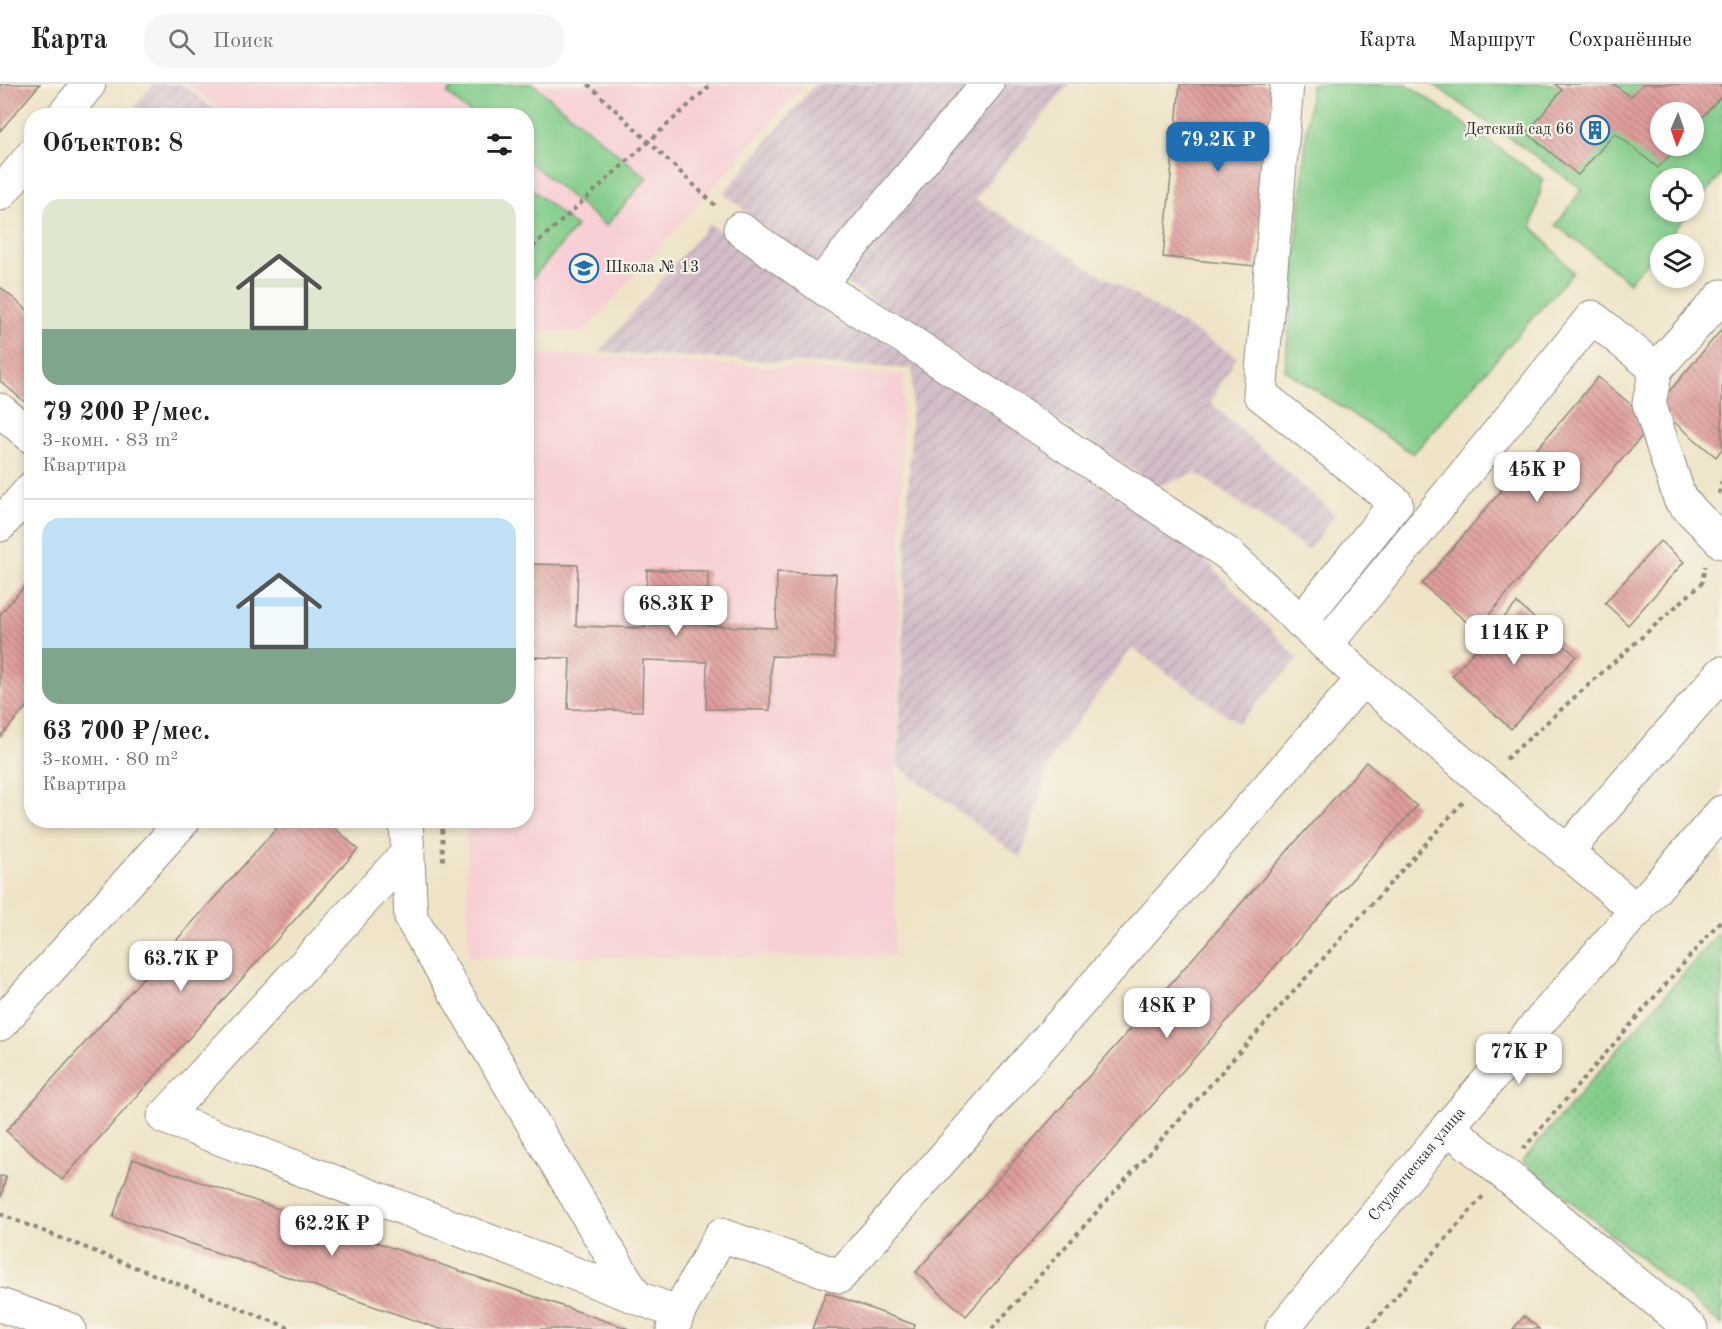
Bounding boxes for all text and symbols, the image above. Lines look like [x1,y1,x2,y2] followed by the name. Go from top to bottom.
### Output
[144,14,564,68] search box
[165,25,198,58] icon: search
[30,27,108,55] text: Карта
[213,30,274,52] text: Поиск
[1359,30,1416,51] text: Карта
[1449,30,1535,51] text: Маршрут
[1568,30,1692,51] text: Сохранённые
[1650,102,1704,156] north arrow
[1650,102,1704,288] map controls
[1579,114,1611,146] building icon: Детский сад 66
[1163,122,1273,173] pin: 79.2K ₽
[1465,122,1574,138] place label: Детский сад 66
[483,128,516,161] icon: filters
[42,131,183,157] text: Объектов: 8
[1180,131,1256,151] text: 79.2K ₽
[1650,168,1704,222] button: locate
[1650,234,1704,288] button: layers
[225,238,333,346] icon: home
[568,252,600,284] school or university icon: Школа № 13
[605,260,699,276] place label: Школа № 13
[42,400,210,426] text: 79 200 ₽/мес.
[42,431,178,451] text: 3-комн. · 83 m²
[1495,452,1579,503] pin: 45K ₽
[42,456,127,476] text: Квартира
[1508,461,1566,481] text: 45K ₽
[225,557,333,665] icon: home
[621,586,731,637] pin: 68.3K ₽
[638,595,714,615] text: 68.3K ₽
[1465,615,1563,666] pin: 114K ₽
[1479,624,1549,644] text: 114K ₽
[42,719,210,745] text: 63 700 ₽/мес.
[42,750,178,770] text: 3-комн. · 80 m²
[42,775,127,795] text: Квартира
[126,941,236,992] pin: 63.7K ₽
[143,950,219,970] text: 63.7K ₽
[1125,988,1209,1039] pin: 48K ₽
[1138,997,1196,1017] text: 48K ₽
[1477,1034,1561,1085] pin: 77K ₽
[1490,1043,1548,1063] text: 77K ₽
[1366,1105,1469,1224] street label: Студенческая улица
[277,1206,387,1257] pin: 62.2K ₽
[294,1215,370,1235] text: 62.2K ₽

